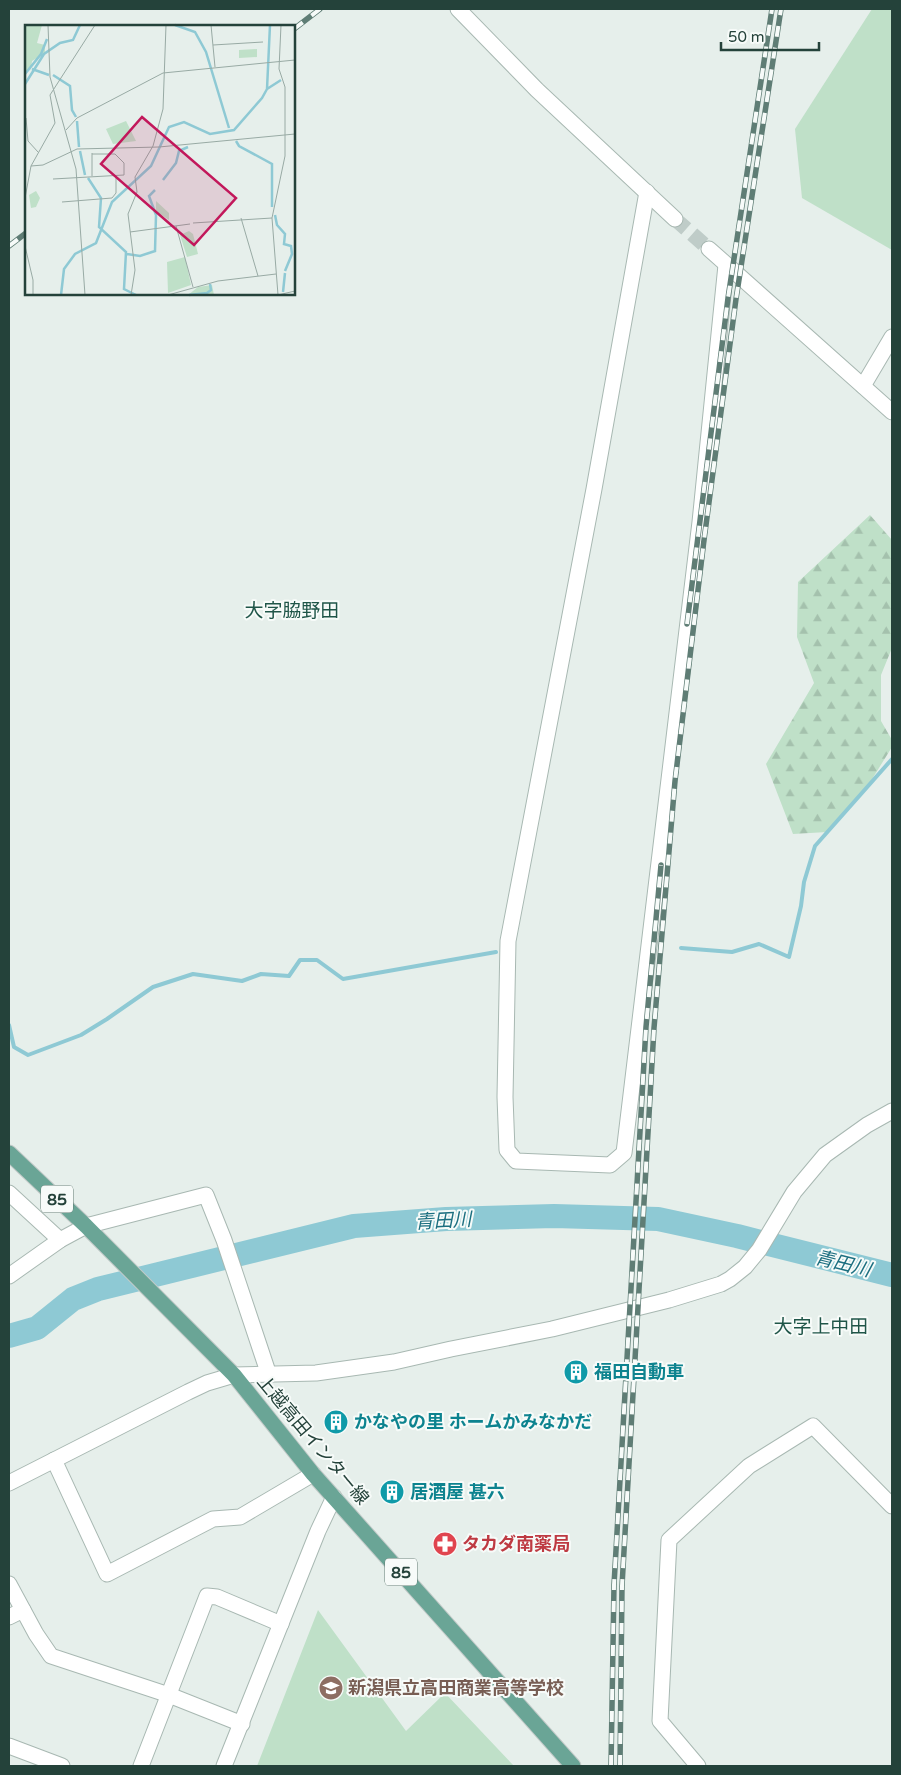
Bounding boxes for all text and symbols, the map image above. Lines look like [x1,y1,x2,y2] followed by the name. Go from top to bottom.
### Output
[721,20,818,52] scale bar
[25,25,295,295] inset map
[728,28,765,46] text: 50 m
[244,600,340,622] district label: 大字脇野田
[41,1186,73,1212] road number: 85
[414,1208,474,1233] water label: 青田川
[812,1246,875,1282] water label: 青田川
[773,1316,869,1338] district label: 大字上中田
[563,1359,589,1385] building icon: 福田自動車
[594,1361,684,1383] place label: 福田自動車
[253,1371,373,1509] street label: 上越高田インター線
[323,1409,349,1435] building icon: かなやの里 ホームかみなかだ
[354,1411,592,1433] place label: かなやの里 ホームかみなかだ
[379,1479,405,1505] building icon: 居酒屋 甚六
[410,1481,505,1503] place label: 居酒屋 甚六
[432,1531,458,1557] pharmacy icon: タカダ南薬局
[462,1533,570,1555] place label: タカダ南薬局
[385,1558,417,1585] road number: 85
[318,1675,344,1701] school or university icon: 新潟県立高田商業高等学校
[348,1677,564,1699] place label: 新潟県立高田商業高等学校

